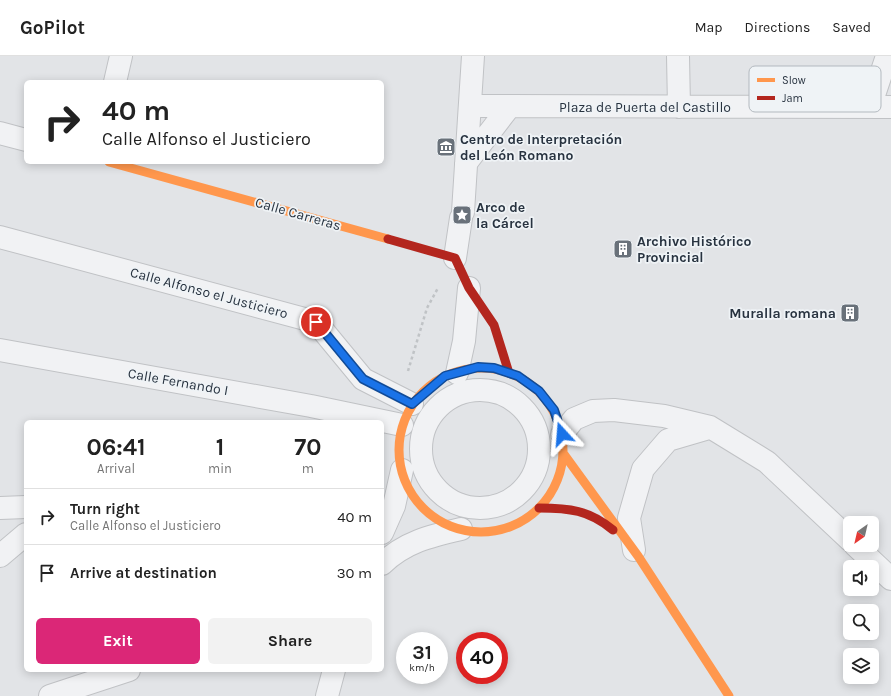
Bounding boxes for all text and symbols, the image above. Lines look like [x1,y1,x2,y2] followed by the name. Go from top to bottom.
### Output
[20,17,85,39] text: GoPilot
[695,19,723,36] text: Map
[745,19,810,36] text: Directions
[832,19,871,36] text: Saved
[749,66,881,112] legend
[782,74,806,87] text: Slow
[782,92,803,105] text: Jam
[102,94,170,127] text: 40 m
[36,96,88,148] icon: right
[559,99,731,116] street label: Plaza de Puerta del Castillo
[102,128,311,150] text: Calle Alfonso el Justiciero
[460,131,622,164] place label: Centro de Interpretación del León Romano
[435,136,457,158] museum icon: Centro de Interpretación del León Romano
[253,194,343,234] street label: Calle Carreras
[476,199,534,232] place label: Arco de la Cárcel
[451,204,473,226] place icon: Arco de la Cárcel
[637,233,752,266] place label: Archivo Histórico Provincial
[612,238,634,260] building icon: Archivo Histórico Provincial
[128,264,290,322] street label: Calle Alfonso el Justiciero
[839,302,861,324] building icon: Muralla romana
[299,305,333,339] pin
[729,305,836,322] place label: Muralla romana
[305,311,327,333] icon: arrive
[126,365,230,399] street label: Calle Fernando I
[541,413,583,455] position arrow
[86,433,146,461] text: 06:41
[216,433,224,461] text: 1
[294,433,321,461] text: 70
[97,461,135,476] text: Arrival
[208,461,232,476] text: min
[302,461,314,476] text: m
[70,500,140,518] text: Turn right
[36,506,58,528] icon: right
[337,508,372,526] text: 40 m
[843,516,879,552] north arrow
[843,516,879,684] map controls
[70,518,221,533] text: Calle Alfonso el Justiciero
[843,560,879,596] button: sound
[36,562,58,584] icon: arrive
[70,564,217,582] text: Arrive at destination
[337,564,372,582] text: 30 m
[843,604,879,640] button: search
[36,618,200,664] button: Exit
[208,618,372,664] button: Share
[456,632,508,684] speed limit sign: 40
[412,641,432,664] text: 31
[843,648,879,684] button: layers
[409,662,435,674] text: km/h

